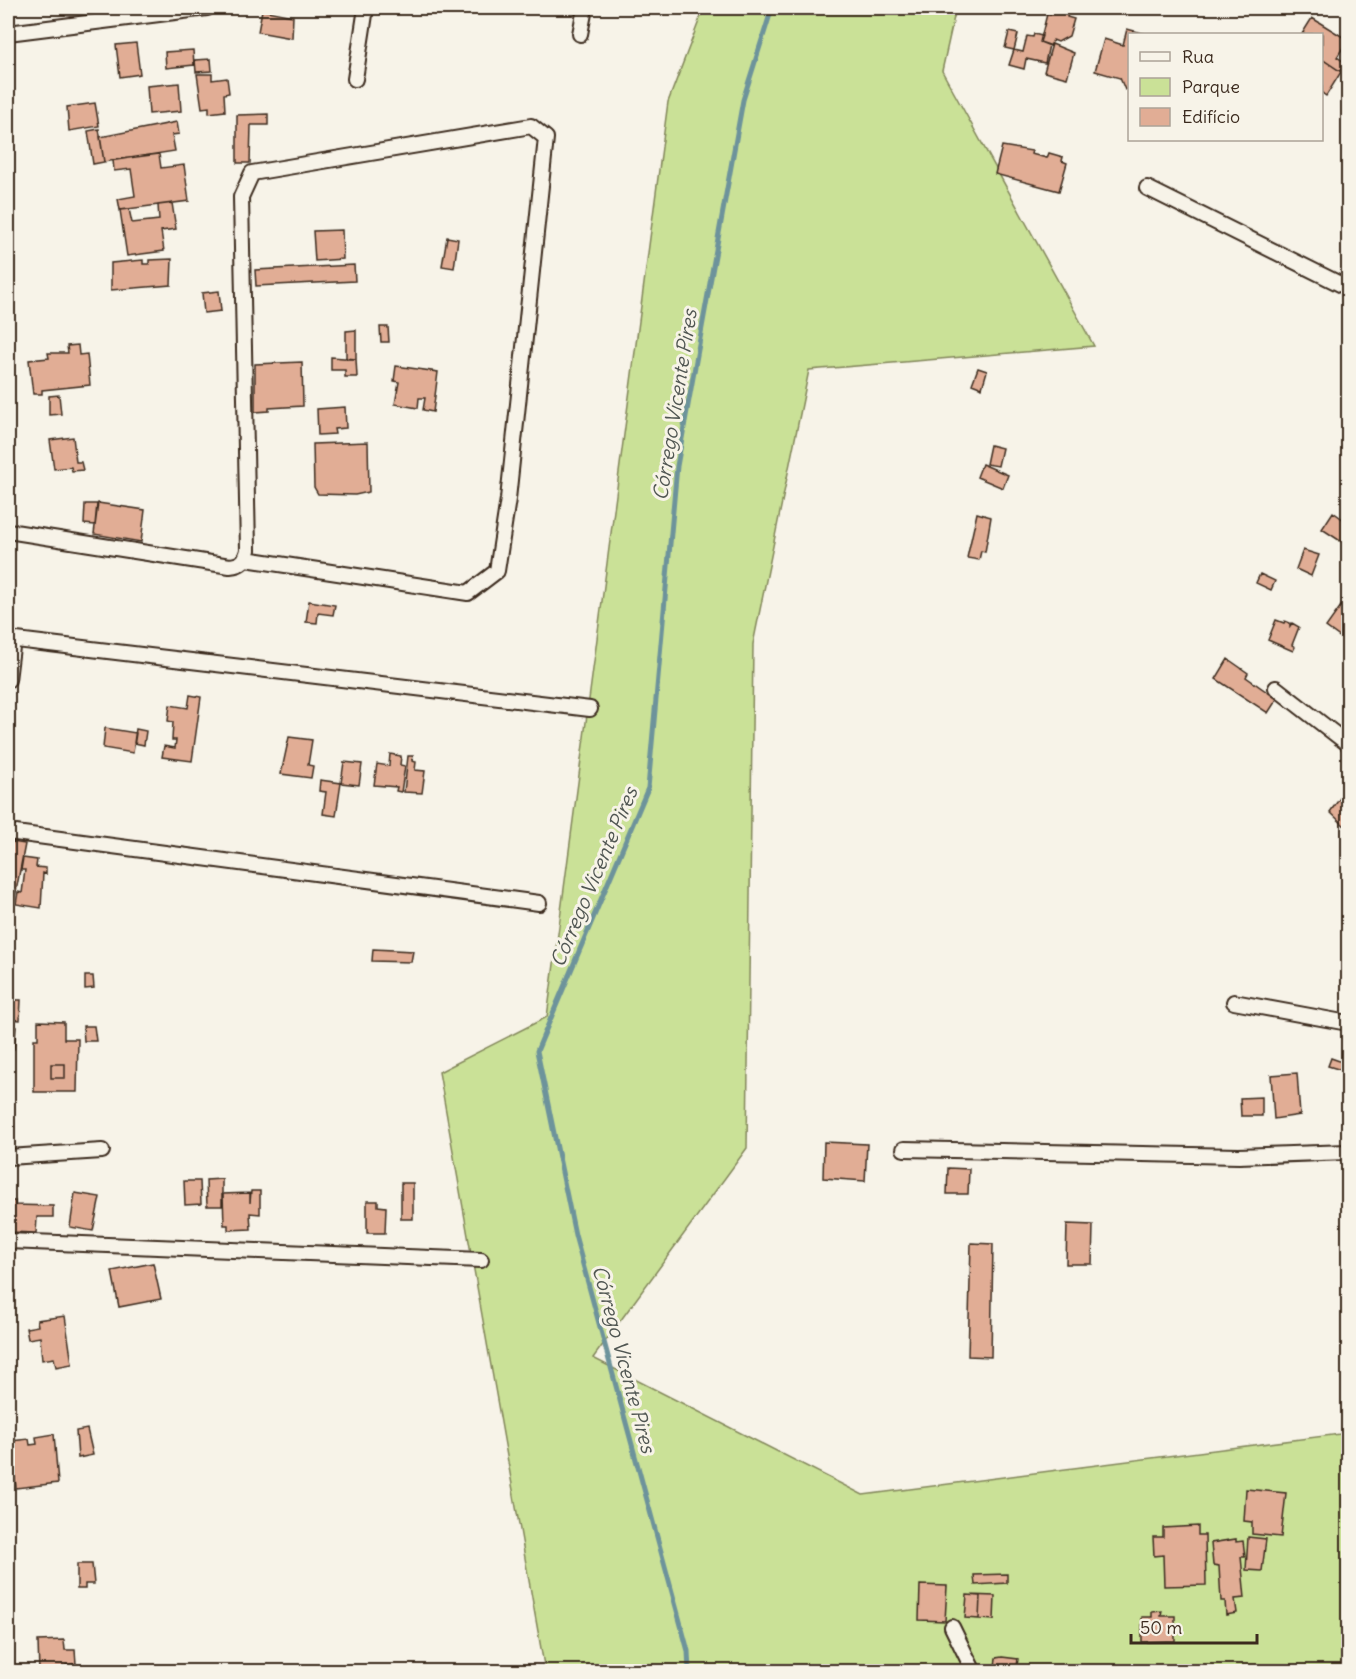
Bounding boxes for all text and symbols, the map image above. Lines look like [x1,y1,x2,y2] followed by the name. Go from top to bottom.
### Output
[1128,33,1323,141] legend
[1182,45,1214,68] text: Rua
[1182,75,1240,98] text: Parque
[1182,105,1240,128] text: Edifício
[647,306,702,502] water label: Córrego Vicente Pires
[544,781,643,970] water label: Córrego Vicente Pires
[587,1262,662,1457] water label: Córrego Vicente Pires
[1131,1607,1257,1645] scale bar
[1140,1616,1182,1639] text: 50 m

